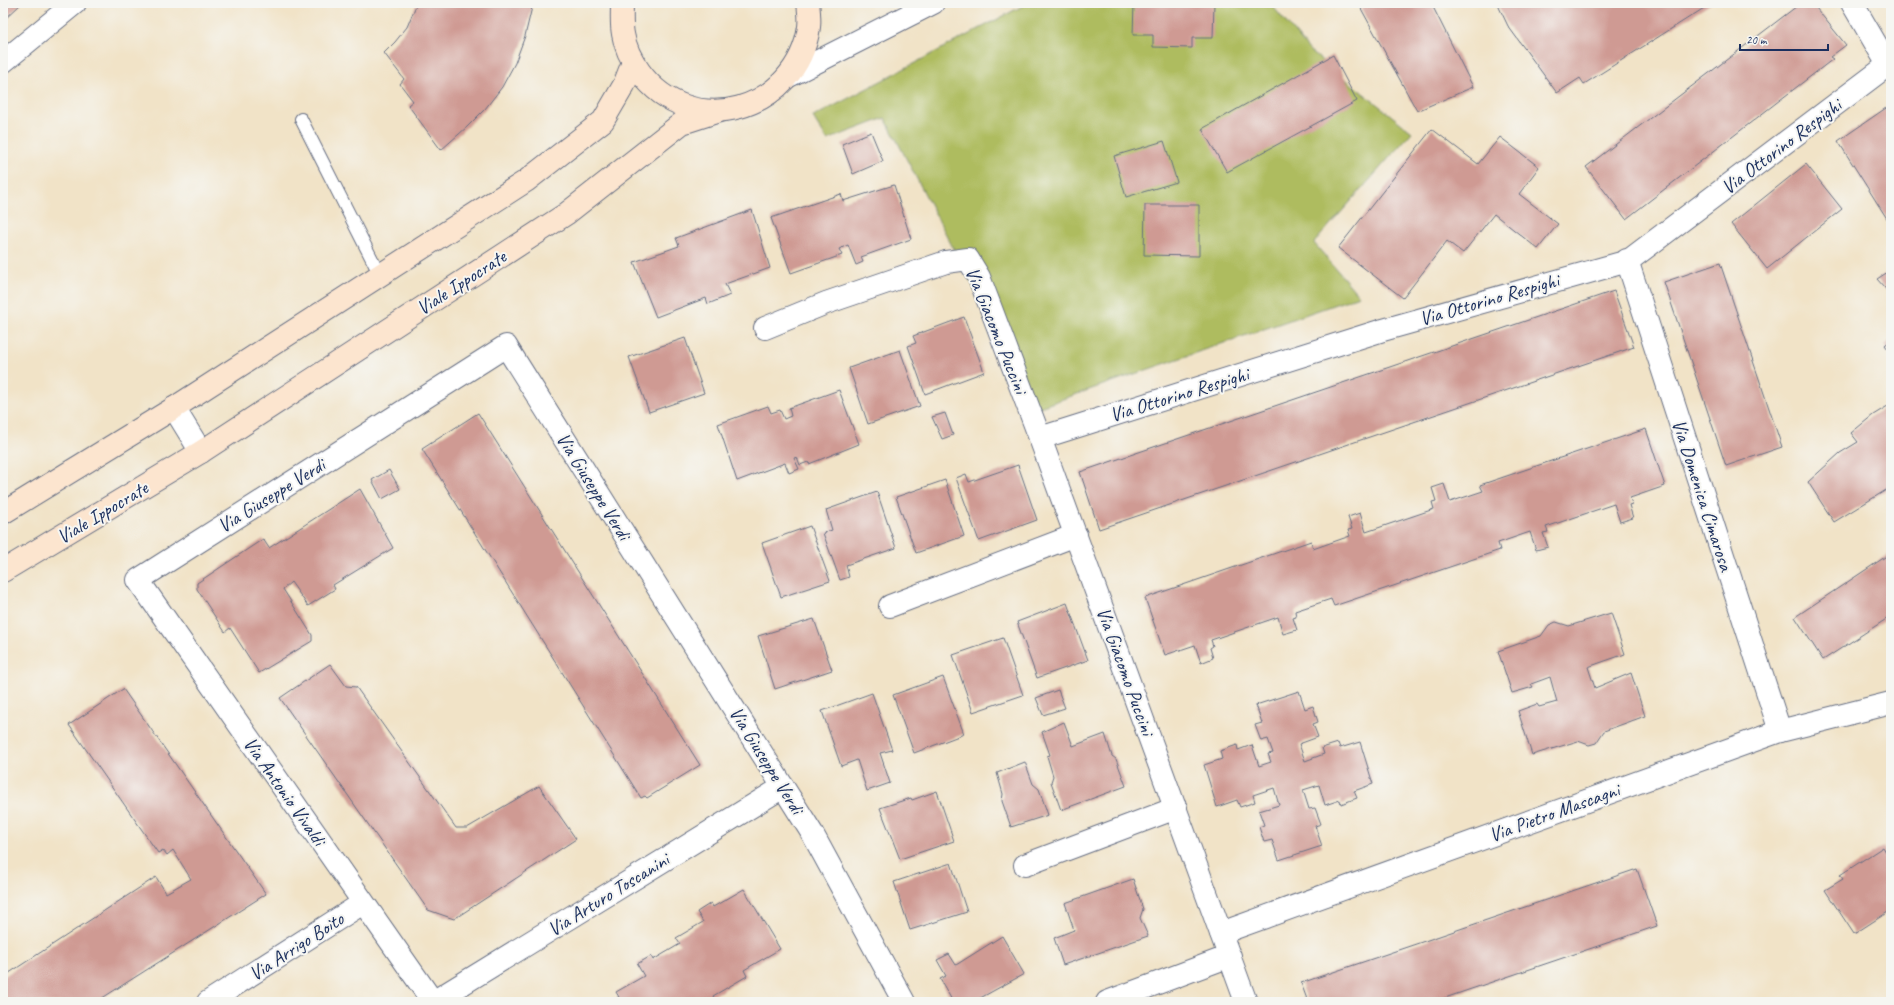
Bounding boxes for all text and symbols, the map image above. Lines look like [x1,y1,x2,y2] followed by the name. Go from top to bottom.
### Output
[1740,26,1828,52] scale bar
[1746,32,1768,48] text: 20 m
[1716,92,1848,200] street label: Via Ottorino Respighi
[412,243,512,321] street label: Viale Ippocrate
[960,263,1034,399] street label: Via Giacomo Puccini
[1417,267,1564,331] street label: Via Ottorino Respighi
[1107,361,1254,427] street label: Via Ottorino Respighi
[1666,416,1739,575] street label: Via Domenica Cimarosa
[551,428,638,546] street label: Via Giuseppe Verdi
[213,451,331,538] street label: Via Giuseppe Verdi
[52,475,154,549] street label: Viale Ippocrate
[1091,604,1161,741] street label: Via Giacomo Puccini
[724,702,811,820] street label: Via Giuseppe Verdi
[238,732,333,852] street label: Via Antonio Vivaldi
[1486,777,1625,848] street label: Via Pietro Mascagni
[543,846,676,942] street label: Via Arturo Toscanini
[244,906,349,986] street label: Via Arrigo Boito

